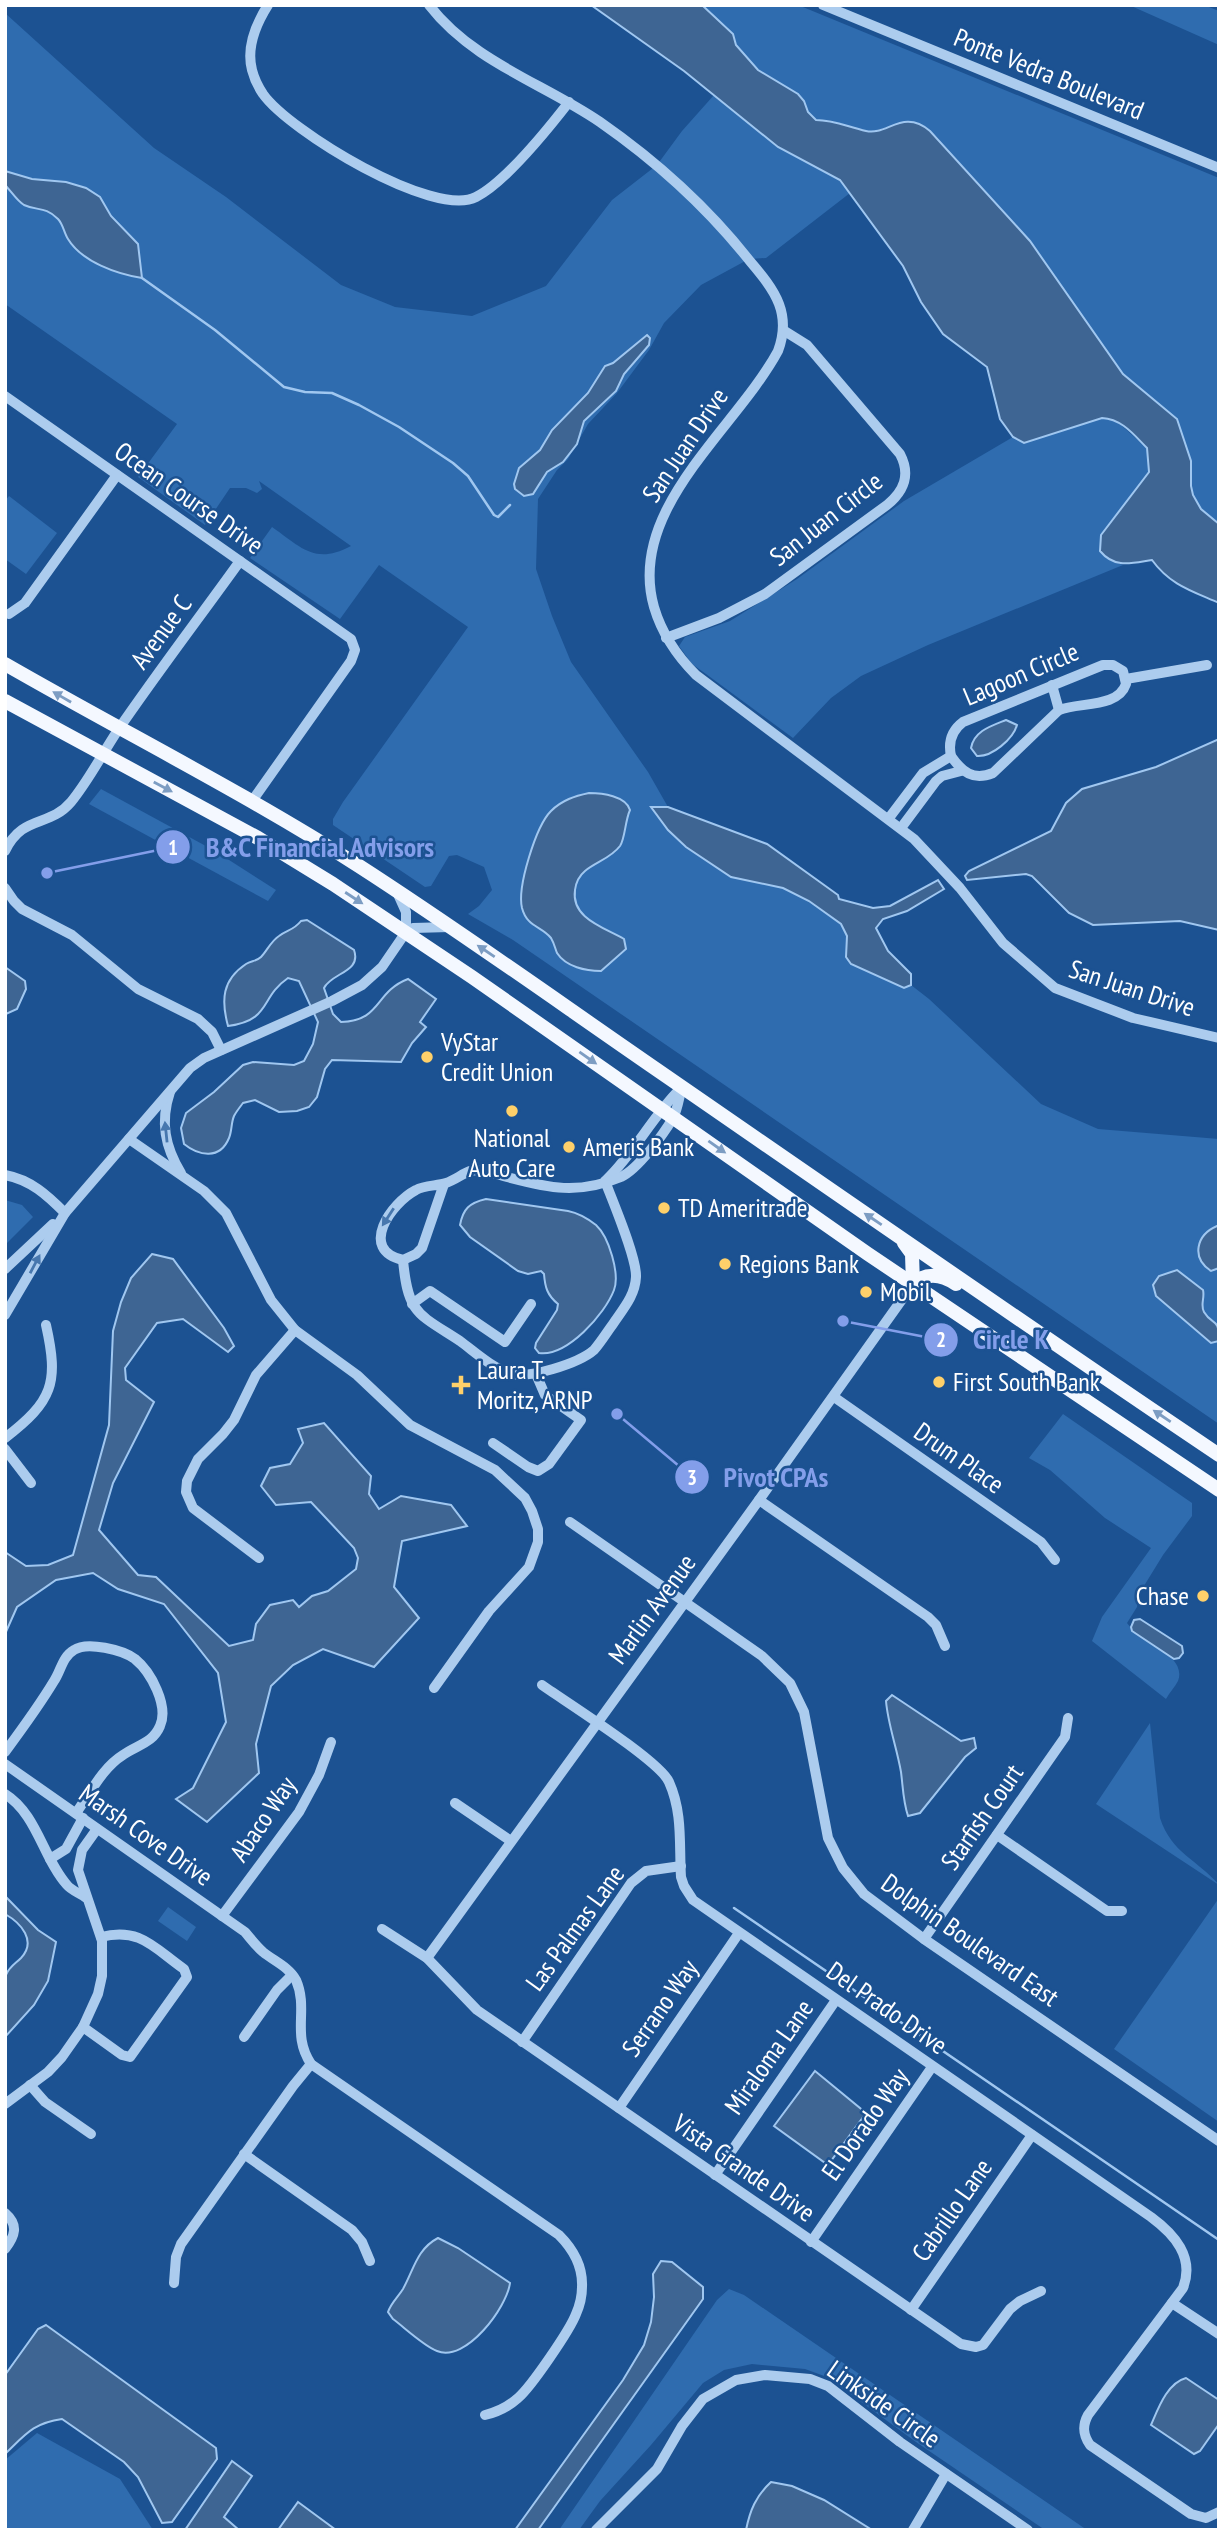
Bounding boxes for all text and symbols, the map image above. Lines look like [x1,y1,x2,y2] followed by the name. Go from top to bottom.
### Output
[949,20,1149,127] street label: Ponte Vedra Boulevard
[634,381,735,508] street label: San Juan Drive
[108,434,270,561] street label: Ocean Course Drive
[763,464,889,573] street label: San Juan Circle
[123,588,198,675] street label: Avenue C
[958,634,1083,713] street label: Lagoon Circle
[52,691,72,703] one-way arrow
[153,780,173,792] one-way arrow
[156,823,449,872] callout: B&C Financial Advisors
[206,828,434,865] text: B&C Financial Advisors
[168,834,178,861] text: 1
[344,891,363,904] one-way arrow
[477,944,495,958] one-way arrow
[1065,952,1199,1023] street label: San Juan Drive
[440,1025,553,1088] place label: VyStar Credit Union
[419,1049,435,1065] marker: VyStar Credit Union
[579,1051,598,1064] one-way arrow
[504,1103,520,1119] marker: National Auto Care
[160,1121,171,1143] one-way arrow
[468,1121,556,1184] place label: National Auto Care
[583,1130,694,1163] place label: Ameris Bank
[561,1139,577,1155] marker: Ameris Bank
[708,1140,726,1154] one-way arrow
[678,1191,807,1224] place label: TD Ameritrade
[656,1200,672,1216] marker: TD Ameritrade
[382,1207,395,1227] one-way arrow
[864,1212,882,1226] one-way arrow
[739,1247,859,1280] place label: Regions Bank
[29,1254,41,1274] one-way arrow
[717,1256,733,1272] marker: Regions Bank
[880,1275,931,1308] place label: Mobil
[858,1284,874,1300] marker: Mobil
[924,1315,1063,1364] callout: Circle K
[973,1320,1050,1357] text: Circle K
[936,1326,946,1353] text: 2
[477,1353,593,1416] place label: Laura T. Moritz, ARNP
[953,1365,1100,1398] place label: First South Bank
[931,1374,947,1390] marker: First South Bank
[451,1375,471,1395] marker: Laura T. Moritz, ARNP
[1152,1410,1172,1423] one-way arrow
[908,1415,1011,1500] street label: Drum Place
[674,1453,842,1502] callout: Pivot CPAs
[724,1458,829,1495] text: Pivot CPAs
[687,1464,697,1491] text: 3
[601,1547,702,1670] street label: Marlin Avenue
[1136,1579,1189,1612] place label: Chase
[1195,1588,1211,1604] marker: Chase
[933,1757,1030,1876] street label: Starfish Court
[222,1770,303,1868] street label: Abaco Way
[73,1776,219,1893] street label: Marsh Cove Drive
[518,1858,631,1997] street label: Las Palmas Lane
[875,1866,1065,2013] street label: Dolphin Boulevard East
[614,1953,705,2063] street label: Serrano Way
[821,1954,954,2061] street label: Del Prado Drive
[717,1993,820,2121] street label: Miraloma Lane
[814,2061,915,2186] street label: El Dorado Way
[666,2106,822,2229] street label: Vista Grande Drive
[904,2152,999,2267] street label: Cabrillo Lane
[821,2353,947,2455] street label: Linkside Circle

